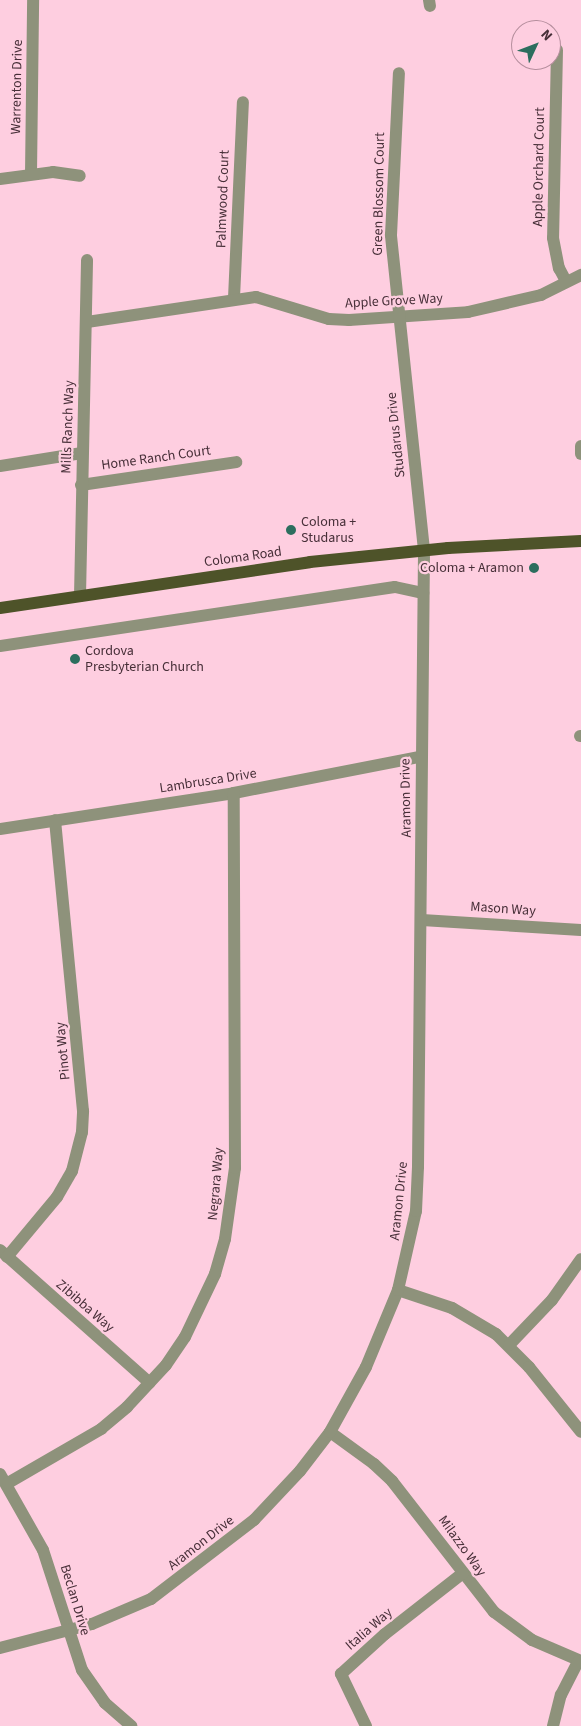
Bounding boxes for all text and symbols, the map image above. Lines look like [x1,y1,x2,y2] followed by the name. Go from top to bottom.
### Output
[511,20,561,70] north arrow
[536,25,557,46] text: N
[8,39,26,135] street label: Warrenton Drive
[530,107,548,227] street label: Apple Orchard Court
[370,132,388,256] street label: Green Blossom Court
[213,150,233,248] street label: Palmwood Court
[345,290,443,312] street label: Apple Grove Way
[58,380,78,474] street label: Mills Ranch Way
[383,391,409,479] street label: Studarus Drive
[100,442,212,474] street label: Home Ranch Court
[301,514,356,546] place label: Coloma + Studarus
[285,524,297,536] marker: Coloma + Studarus
[203,543,283,571] street label: Coloma Road
[420,560,524,576] place label: Coloma + Aramon
[528,562,540,574] marker: Coloma + Aramon
[85,643,204,676] place label: Cordova Presbyterian Church
[69,653,81,665] marker: Cordova Presbyterian Church
[397,758,415,838] street label: Aramon Drive
[158,765,258,797] street label: Lambrusca Drive
[470,898,536,920] street label: Mason Way
[52,1021,74,1081] street label: Pinot Way
[204,1147,228,1221] street label: Negrara Way
[387,1161,411,1241] street label: Aramon Drive
[52,1276,118,1336] street label: Zibibba Way
[165,1512,237,1574] street label: Aramon Drive
[434,1512,490,1580] street label: Milazzo Way
[56,1563,94,1637] street label: Beclan Drive
[342,1604,396,1654] street label: Italia Way

